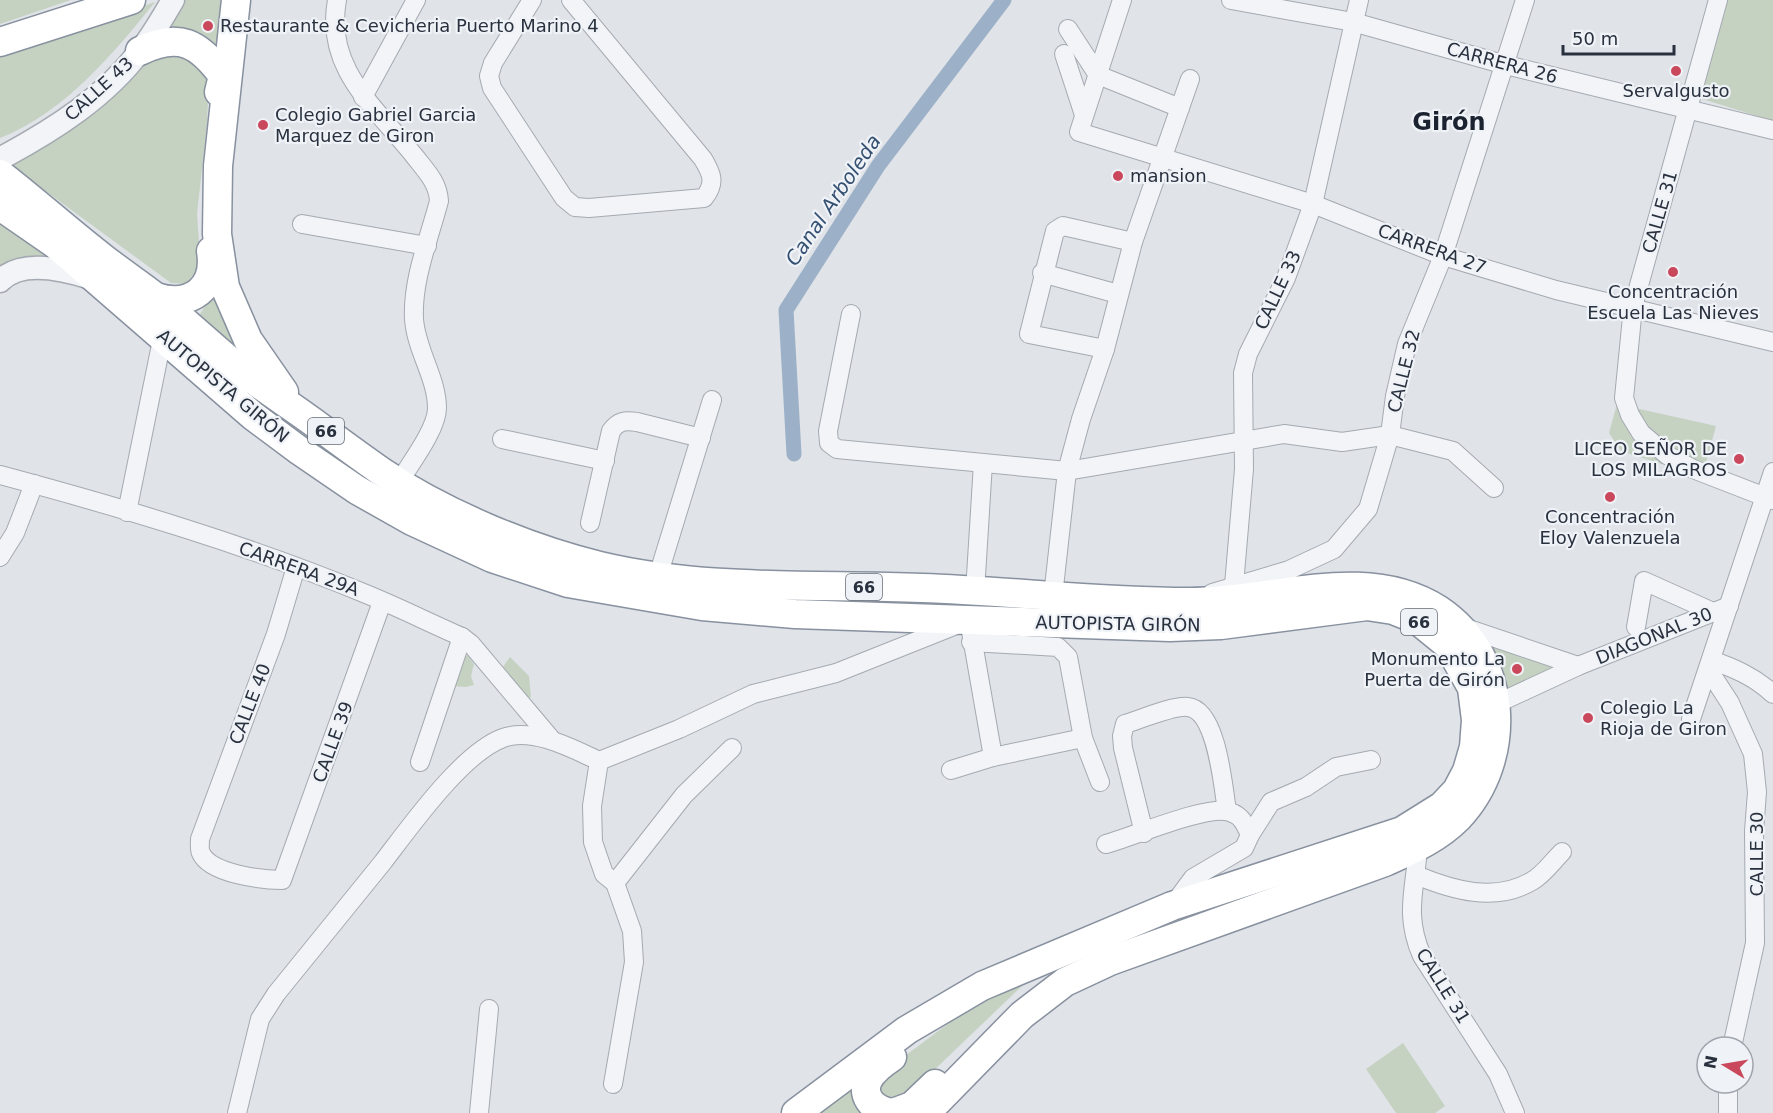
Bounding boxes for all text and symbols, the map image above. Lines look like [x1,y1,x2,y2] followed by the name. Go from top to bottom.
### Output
[220,15,599,36] place label: Restaurante & Cevicheria Puerto Marino 4
[1563,18,1674,56] scale bar
[201,19,215,33] marker: Restaurante & Cevicheria Puerto Marino 4
[1572,28,1618,49] text: 50 m
[1444,38,1560,87] street label: CARRERA 26
[60,52,137,125] street label: CALLE 43
[1669,64,1683,78] marker: Servalgusto
[1623,80,1729,101] place label: Servalgusto
[275,104,476,146] place label: Colegio Gabriel Garcia Marquez de Giron
[1412,108,1486,136] district label: Girón
[256,118,270,132] marker: Colegio Gabriel Garcia Marquez de Giron
[780,130,886,270] water label: Canal Arboleda
[1130,165,1207,186] place label: mansion
[1638,168,1681,256] street label: CALLE 31
[1111,169,1125,183] marker: mansion
[1375,219,1489,278] street label: CARRERA 27
[1250,247,1305,333] street label: CALLE 33
[1666,265,1680,279] marker: Concentración Escuela Las Nieves
[1587,281,1759,323] place label: Concentración Escuela Las Nieves
[153,324,293,447] street label: AUTOPISTA GIRÓN
[1383,327,1424,415] street label: CALLE 32
[308,418,344,444] road number: 66
[1574,438,1727,480] place label: LICEO SEÑOR DE LOS MILAGROS
[1732,452,1746,466] marker: LICEO SEÑOR DE LOS MILAGROS
[1603,490,1617,504] marker: Concentración Eloy Valenzuela
[1539,506,1681,548] place label: Concentración Eloy Valenzuela
[236,537,363,600] street label: CARRERA 29A
[846,574,882,600] road number: 66
[1593,603,1715,668] street label: DIAGONAL 30
[1401,609,1437,635] road number: 66
[1035,612,1201,635] street label: AUTOPISTA GIRÓN
[1364,648,1505,690] place label: Monumento La Puerta de Girón
[225,660,275,747] street label: CALLE 40
[1510,662,1524,676] marker: Monumento La Puerta de Girón
[1600,697,1727,739] place label: Colegio La Rioja de Giron
[308,698,357,785] street label: CALLE 39
[1581,711,1595,725] marker: Colegio La Rioja de Giron
[1746,812,1767,896] street label: CALLE 30
[1412,944,1475,1027] street label: CALLE 31
[1695,1035,1755,1095] north arrow
[1700,1054,1721,1071] text: N

